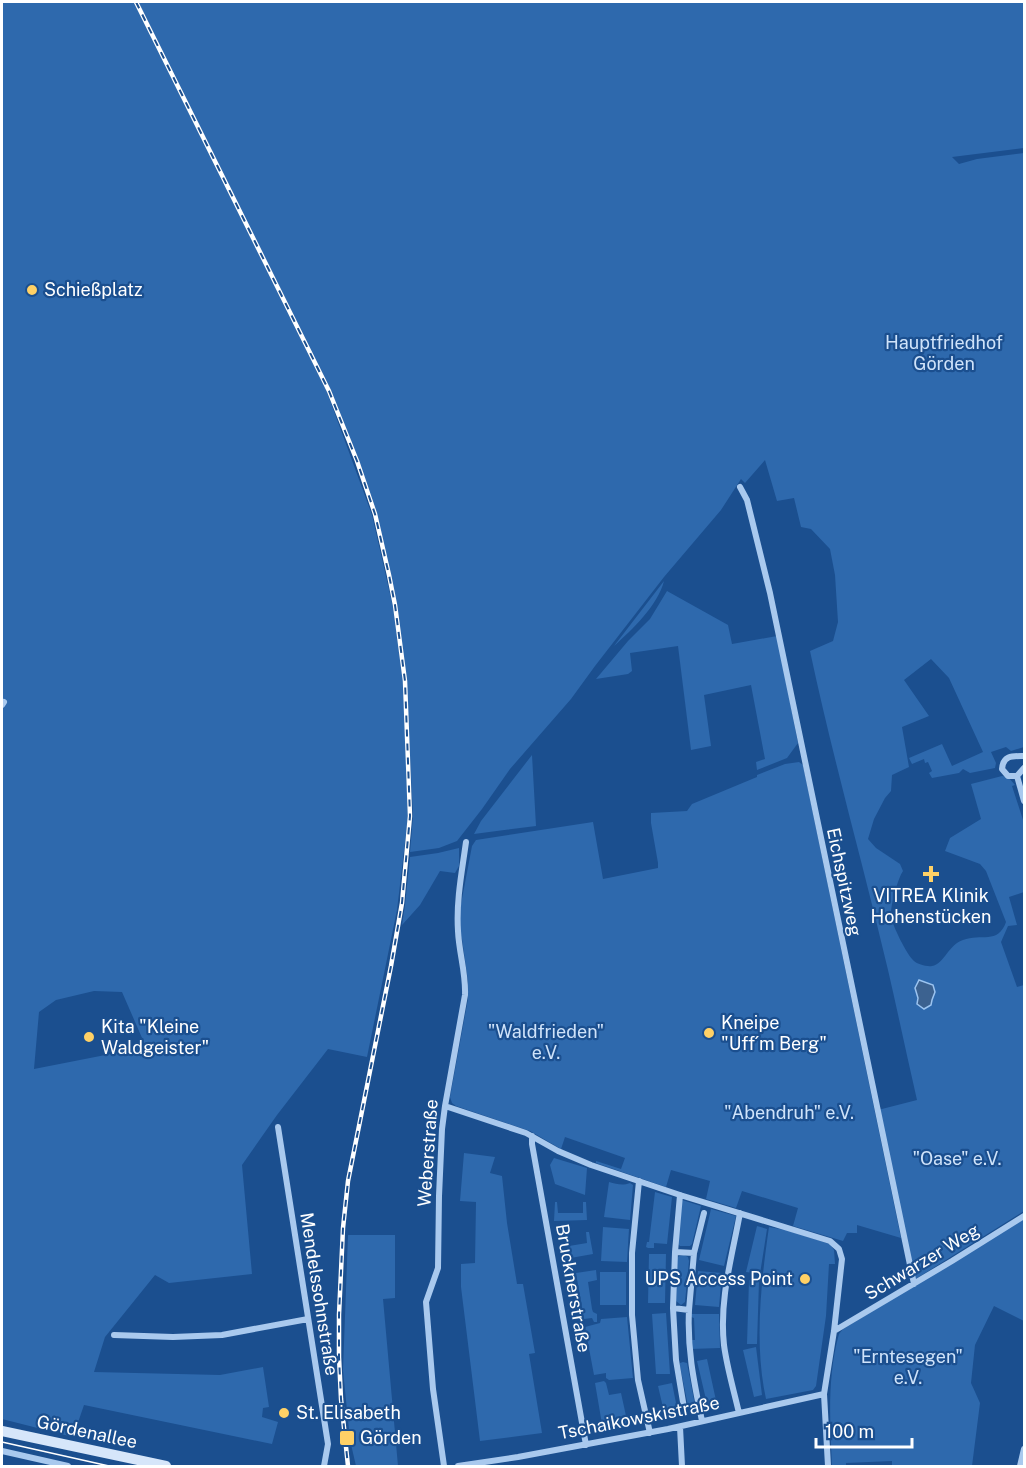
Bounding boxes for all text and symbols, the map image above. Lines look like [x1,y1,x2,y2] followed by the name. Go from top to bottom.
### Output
[44,279,143,300] place label: Schießplatz
[25,283,39,297] marker: Schießplatz
[885,332,1003,374] park label: Hauptfriedhof Görden
[823,826,866,938] street label: Eichspitzweg
[922,865,940,883] marker: VITREA Klinik Hohenstücken
[871,885,991,927] place label: VITREA Klinik Hohenstücken
[721,1012,827,1054] place label: Kneipe "Uff´m Berg"
[101,1016,209,1058] place label: Kita "Kleine Waldgeister"
[488,1021,604,1063] park label: "Waldfrieden" e.V.
[702,1026,716,1040] marker: Kneipe "Uff´m Berg"
[82,1030,96,1044] marker: Kita "Kleine Waldgeister"
[413,1098,442,1207] street label: Weberstraße
[724,1102,854,1123] park label: "Abendruh" e.V.
[912,1148,1002,1169] park label: "Oase" e.V.
[296,1211,343,1377] street label: Mendelssohnstraße
[861,1219,983,1304] street label: Schwarzer Weg
[552,1222,595,1354] street label: Brucknerstraße
[645,1268,793,1289] place label: UPS Access Point
[798,1272,812,1286] marker: UPS Access Point
[853,1346,963,1388] park label: "Erntesegen" e.V.
[556,1392,721,1443] street label: Tschaikowskistraße
[296,1402,401,1423] place label: St. Elisabeth
[277,1406,291,1420] marker: St. Elisabeth
[35,1411,139,1452] street label: Gördenallee
[816,1411,912,1449] scale bar
[825,1421,874,1442] text: 100 m
[360,1427,422,1448] place label: Görden
[338,1429,356,1447] marker: Görden

